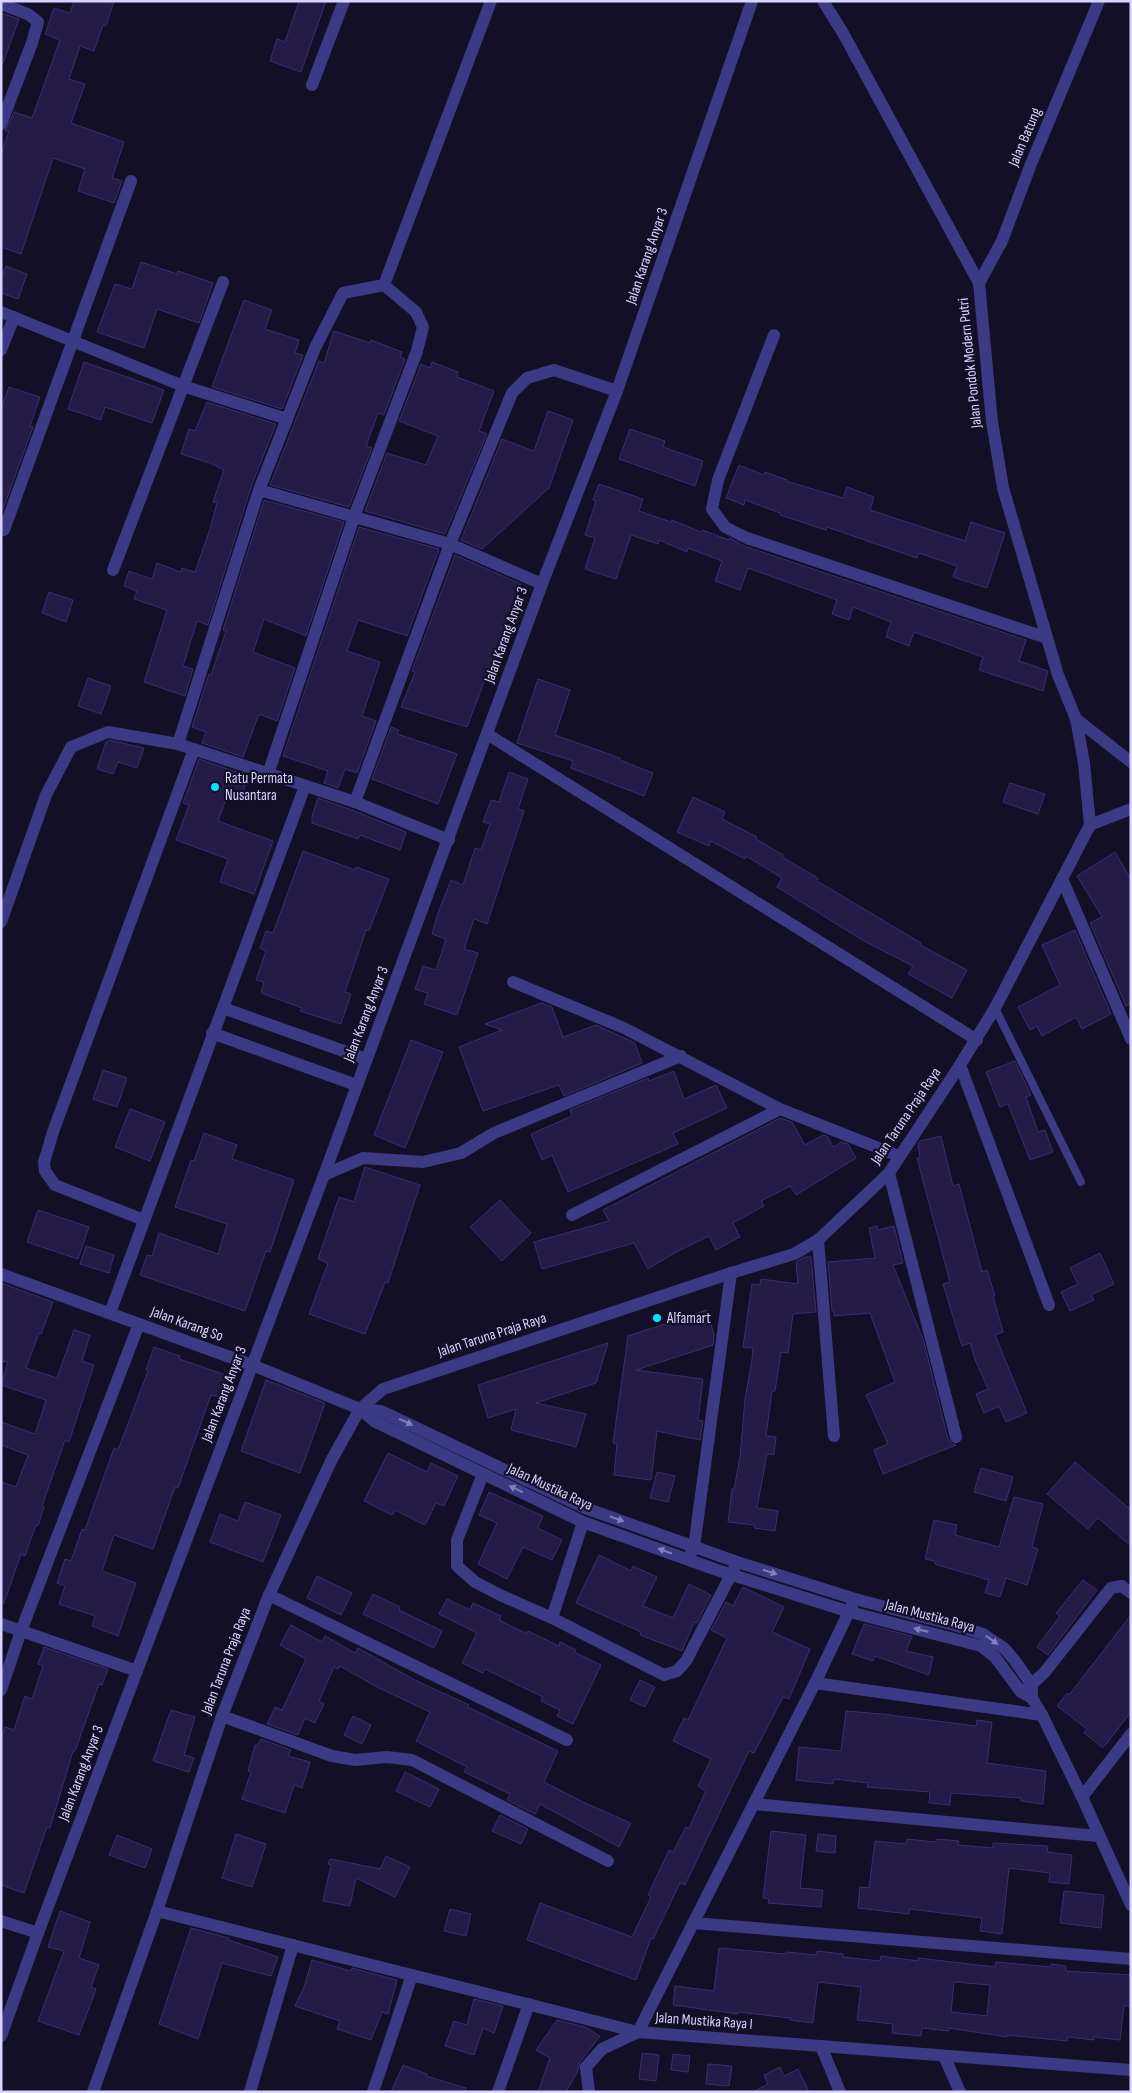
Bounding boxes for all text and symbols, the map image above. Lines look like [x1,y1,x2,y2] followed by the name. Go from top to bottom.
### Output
[1004,105,1046,170] street label: Jalan Batung
[621,205,672,308] street label: Jalan Karang Anyar 3
[954,297,986,430] street label: Jalan Pondok Modern Putri
[480,584,532,687] street label: Jalan Karang Anyar 3
[225,769,293,805] place label: Ratu Permata Nusantara
[209,781,221,793] marker: Ratu Permata Nusantara
[339,964,393,1065] street label: Jalan Karang Anyar 3
[866,1064,946,1169] street label: Jalan Taruna Praja Raya
[147,1302,226,1346] street label: Jalan Karang So
[434,1308,549,1362] street label: Jalan Taruna Praja Raya
[666,1309,711,1328] place label: Alfamart
[651,1312,663,1324] marker: Alfamart
[197,1344,251,1445] street label: Jalan Karang Anyar 3
[399,1419,413,1427] one-way arrow
[503,1459,596,1515] street label: Jalan Mustika Raya
[508,1485,523,1494] one-way arrow
[610,1515,625,1523] one-way arrow
[658,1547,673,1554] one-way arrow
[763,1569,778,1577] one-way arrow
[882,1595,977,1637] street label: Jalan Mustika Raya
[197,1605,255,1718] street label: Jalan Taruna Praja Raya
[913,1626,928,1634] one-way arrow
[985,1635,999,1645] one-way arrow
[54,1723,108,1824] street label: Jalan Karang Anyar 3
[654,2008,753,2034] street label: Jalan Mustika Raya I

